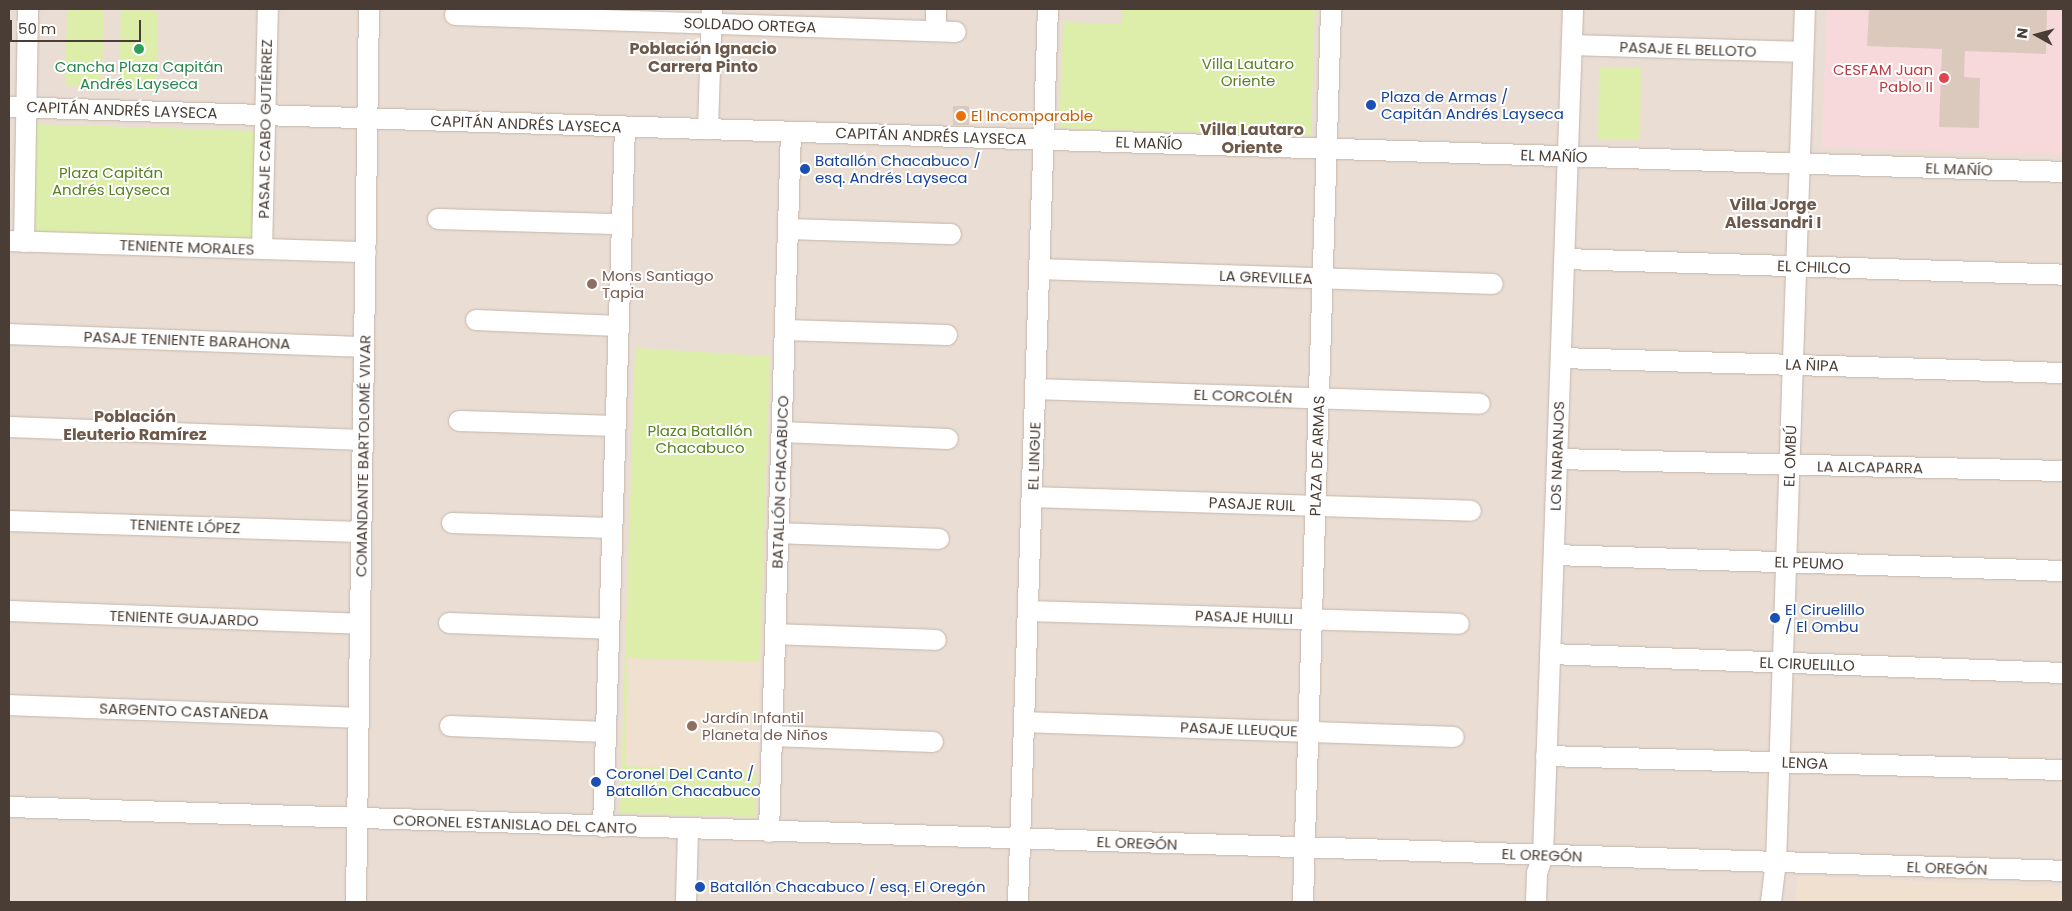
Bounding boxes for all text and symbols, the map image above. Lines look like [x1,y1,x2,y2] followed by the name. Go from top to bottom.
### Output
[12,10,144,42] scale bar
[2012,10,2062,60] north arrow
[683,14,817,36] street label: SOLDADO ORTEGA
[18,18,56,39] text: 50 m
[2012,27,2033,40] text: N
[1619,38,1757,60] street label: PASAJE EL BELLOTO
[254,39,276,219] street label: PASAJE CABO GUTIÉRREZ
[629,39,777,77] district label: Población Ignacio Carrera Pinto
[133,43,145,55] marker: Cancha Plaza Capitán Andrés Layseca
[1202,54,1294,89] park label: Villa Lautaro Oriente
[55,57,223,92] place label: Cancha Plaza Capitán Andrés Layseca
[1833,60,1933,95] place label: CESFAM Juan Pablo II
[1937,71,1951,85] marker: CESFAM Juan Pablo II
[1381,87,1564,122] place label: Plaza de Armas / Capitán Andrés Layseca
[26,98,218,122] street label: CAPITÁN ANDRÉS LAYSECA
[1365,99,1377,111] marker: Plaza de Armas / Capitán Andrés Layseca
[971,107,1093,125] place label: El Incomparable
[955,110,967,122] marker: El Incomparable
[430,112,622,136] street label: CAPITÁN ANDRÉS LAYSECA
[1200,120,1304,158] district label: Villa Lautaro Oriente
[835,124,1027,148] street label: CAPITÁN ANDRÉS LAYSECA
[1115,133,1183,153] street label: EL MAÑÍO
[1520,146,1588,166] street label: EL MAÑÍO
[815,151,981,186] place label: Batallón Chacabuco / esq. Andrés Layseca
[1925,159,1993,179] street label: EL MAÑÍO
[52,163,170,198] park label: Plaza Capitán Andrés Layseca
[799,163,811,175] marker: Batallón Chacabuco / esq. Andrés Layseca
[1725,195,1821,233] district label: Villa Jorge Alessandri I
[119,236,255,258] street label: TENIENTE MORALES
[1777,257,1851,277] street label: EL CHILCO
[602,266,714,301] place label: Mons Santiago Tapia
[1219,266,1313,288] street label: LA GREVILLEA
[586,278,598,290] marker: Mons Santiago Tapia
[83,327,291,353] street label: PASAJE TENIENTE BARAHONA
[352,335,374,577] street label: COMANDANTE BARTOLOMÉ VIVAR
[1785,355,1839,375] street label: LA ÑIPA
[1193,385,1293,407] street label: EL CORCOLÉN
[768,395,792,569] street label: BATALLÓN CHACABUCO
[1306,395,1328,517] street label: PLAZA DE ARMAS
[1546,401,1568,511] street label: LOS NARANJOS
[63,407,207,445] district label: Población Eleuterio Ramírez
[648,421,752,456] park label: Plaza Batallón Chacabuco
[1024,422,1044,490] street label: EL LINGUE
[1780,425,1800,487] street label: EL OMBÚ
[1817,457,1923,477] street label: LA ALCAPARRA
[1208,493,1296,515] street label: PASAJE RUIL
[129,515,241,537] street label: TENIENTE LÓPEZ
[1774,553,1844,573] street label: EL PEUMO
[1785,600,1865,635] place label: El Ciruelillo / El Ombu
[109,606,259,630] street label: TENIENTE GUAJARDO
[1195,606,1293,628] street label: PASAJE HUILLI
[1769,612,1781,624] marker: El Ciruelillo / El Ombu
[1759,653,1855,675] street label: EL CIRUELILLO
[99,699,269,723] street label: SARGENTO CASTAÑEDA
[702,708,828,743] place label: Jardín Infantil Planeta de Niños
[1180,718,1298,740] street label: PASAJE LLEUQUE
[686,720,698,732] marker: Jardín Infantil Planeta de Niños
[1781,753,1829,773] street label: LENGA
[606,764,761,799] place label: Coronel Del Canto / Batallón Chacabuco
[590,776,602,788] marker: Coronel Del Canto / Batallón Chacabuco
[393,811,637,837] street label: CORONEL ESTANISLAO DEL CANTO
[1096,833,1178,853] street label: EL OREGÓN
[1501,845,1583,865] street label: EL OREGÓN
[1906,858,1988,878] street label: EL OREGÓN
[710,878,986,896] place label: Batallón Chacabuco / esq. El Oregón
[694,881,706,893] marker: Batallón Chacabuco / esq. El Oregón

